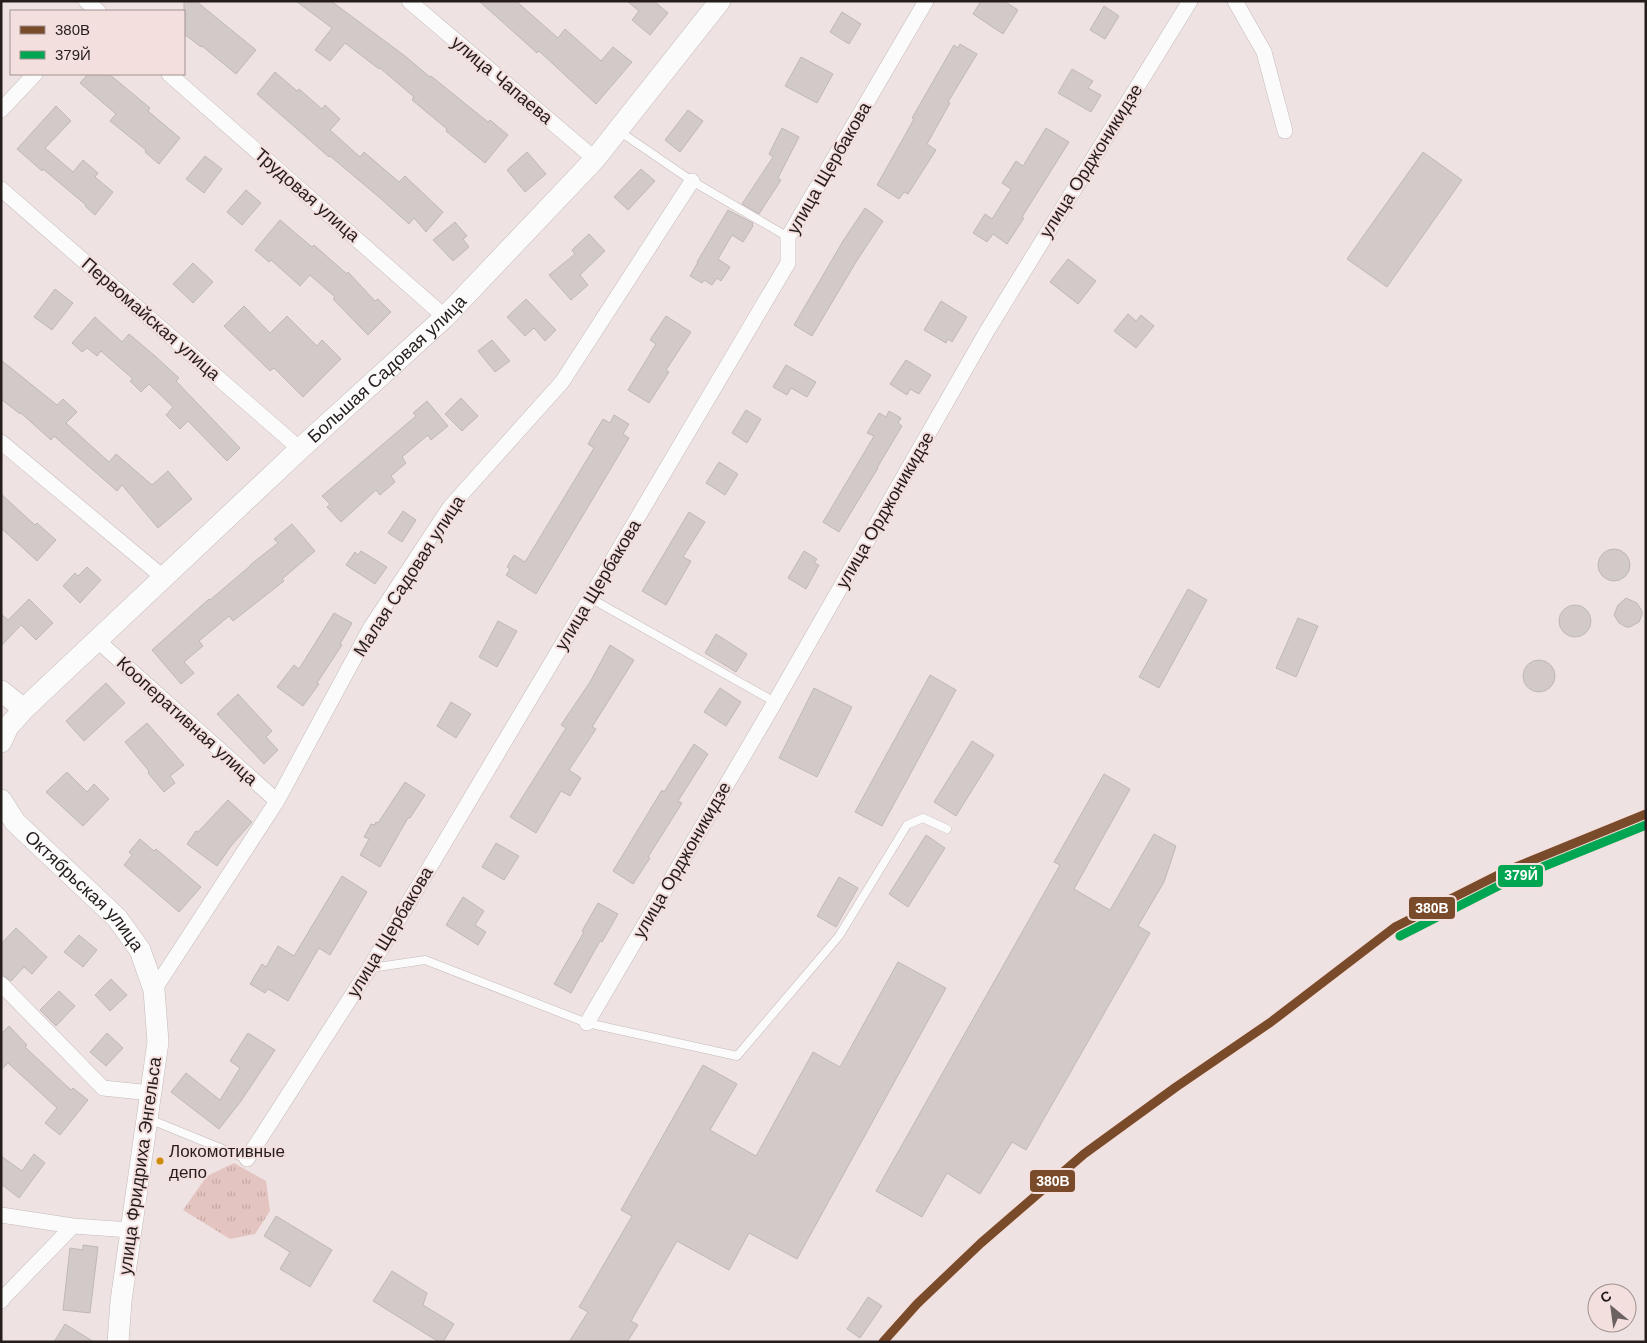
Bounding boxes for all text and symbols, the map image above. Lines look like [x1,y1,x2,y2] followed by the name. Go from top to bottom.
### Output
[10,10,185,75] legend
[55,21,90,38] text: 380В
[447,32,557,129] street label: улица Чапаева
[55,46,91,63] text: 379Й
[1036,81,1146,241] street label: улица Орджоникидзе
[783,98,875,237] street label: улица Щербакова
[251,144,364,247] street label: Трудовая улица
[78,254,225,385] street label: Первомайская улица
[304,290,471,447] street label: Большая Садовая улица
[832,428,938,592] street label: улица Орджоникидзе
[349,491,469,660] street label: Малая Садовая улица
[551,515,645,654] street label: улица Щербакова
[113,653,262,790] street label: Кооперативная улица
[629,778,735,942] street label: улица Орджоникидзе
[21,827,148,956] street label: Октябрьская улица
[343,862,437,1001] street label: улица Щербакова
[1497,864,1544,888] line badge: 379Й
[1504,866,1538,883] text: 379Й
[1408,896,1456,920] line badge: 380В
[1415,900,1449,916] text: 380В
[115,1055,165,1276] street label: улица Фридриха Энгельса
[169,1142,285,1182] place label: Локомотивные депо
[155,1156,165,1166] marker: Локомотивные депо
[1029,1169,1076,1193] line badge: 380В
[1036,1173,1070,1189] text: 380В
[1587,1283,1637,1333] north arrow
[1597,1287,1614,1306] text: С

